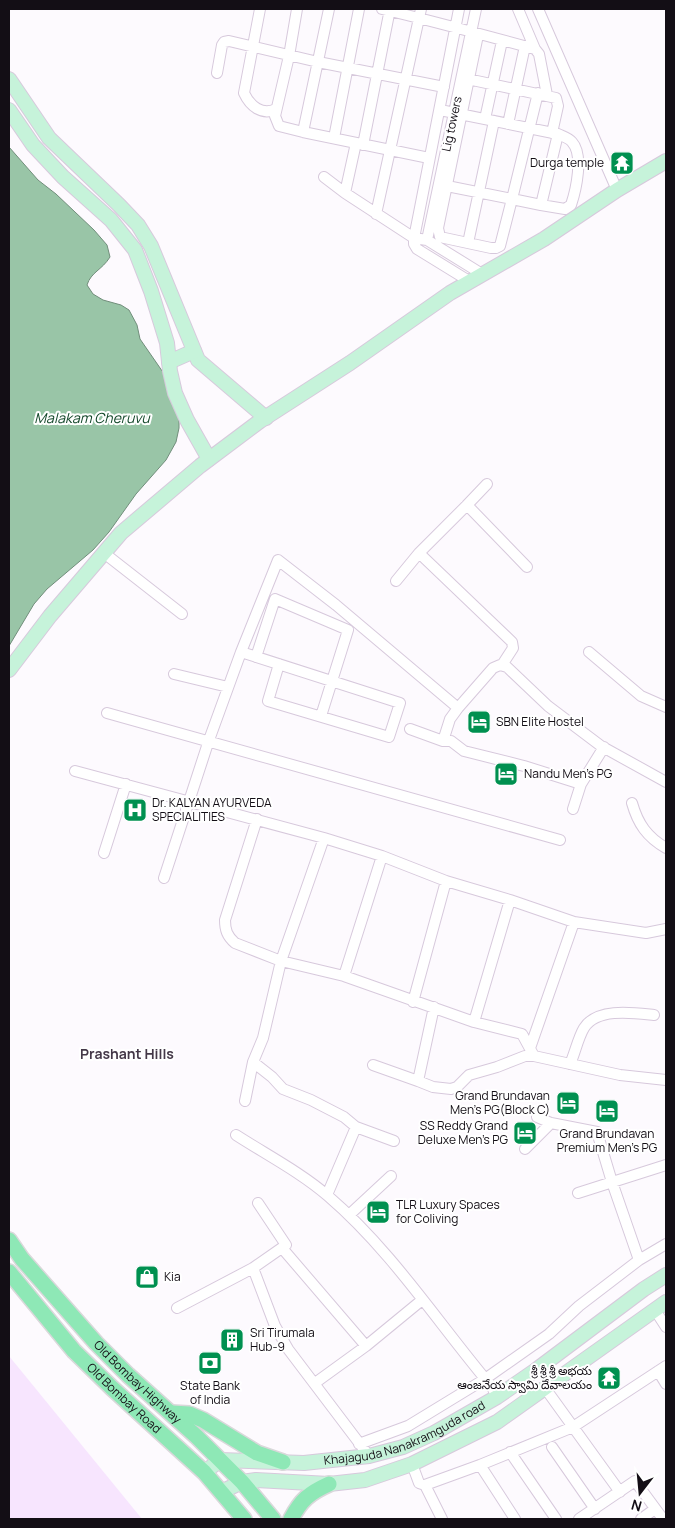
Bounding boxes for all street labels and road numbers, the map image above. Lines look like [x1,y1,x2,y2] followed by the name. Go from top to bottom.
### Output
[437,95,466,153] street label: Lig towers
[90,1336,186,1428] street label: Old Bombay Highway
[83,1359,165,1437] street label: Old Bombay Road
[323,1397,488,1469] street label: Khajaguda Nanakramguda road

